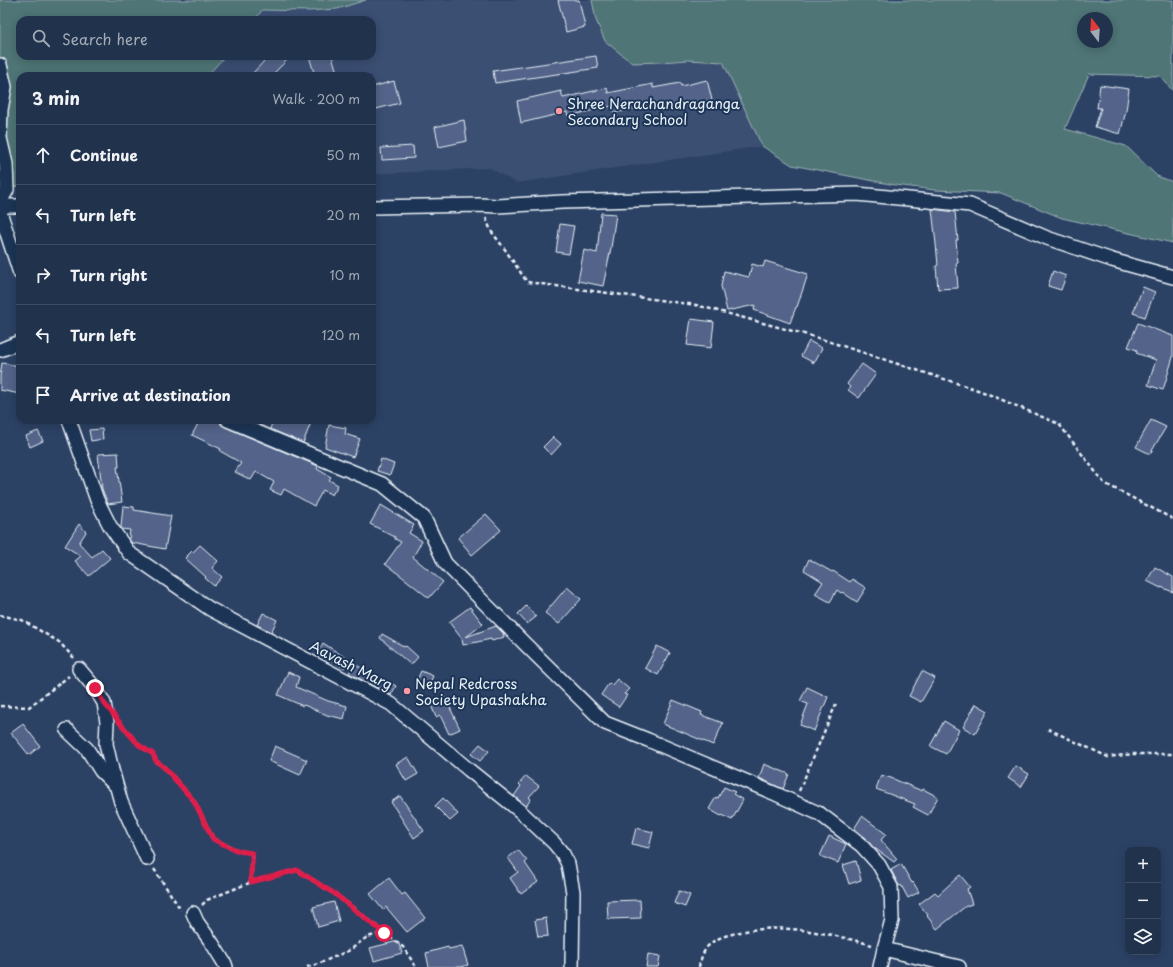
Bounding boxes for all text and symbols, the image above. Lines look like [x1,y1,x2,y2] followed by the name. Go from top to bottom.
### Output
[1077,12,1113,48] north arrow
[16,16,376,60] search box
[30,27,52,49] icon: search
[62,27,148,50] text: Search here
[32,85,80,111] text: 3 min
[272,89,360,108] text: Walk · 200 m
[567,93,741,130] place label: Shree Nerachandraganga Secondary School
[554,106,564,116] marker: Shree Nerachandraganga Secondary School
[70,143,138,166] text: Continue
[32,144,54,166] icon: ahead
[326,145,360,164] text: 50 m
[70,203,136,226] text: Turn left
[32,204,54,226] icon: left
[326,205,360,224] text: 20 m
[70,263,147,286] text: Turn right
[32,264,54,286] icon: right
[330,265,360,284] text: 10 m
[70,323,136,346] text: Turn left
[32,324,54,346] icon: left
[321,325,360,344] text: 120 m
[70,383,231,406] text: Arrive at destination
[32,384,54,406] icon: arrive
[306,635,396,695] street label: Aavash Marg
[415,673,548,710] place label: Nepal Redcross Society Upashakha
[86,679,104,697] route end
[402,686,412,696] marker: Nepal Redcross Society Upashakha
[1125,847,1161,955] map controls
[1125,847,1161,883] button: +
[1125,883,1161,919] button: −
[1125,919,1161,955] button: layers
[375,924,393,942] route start

